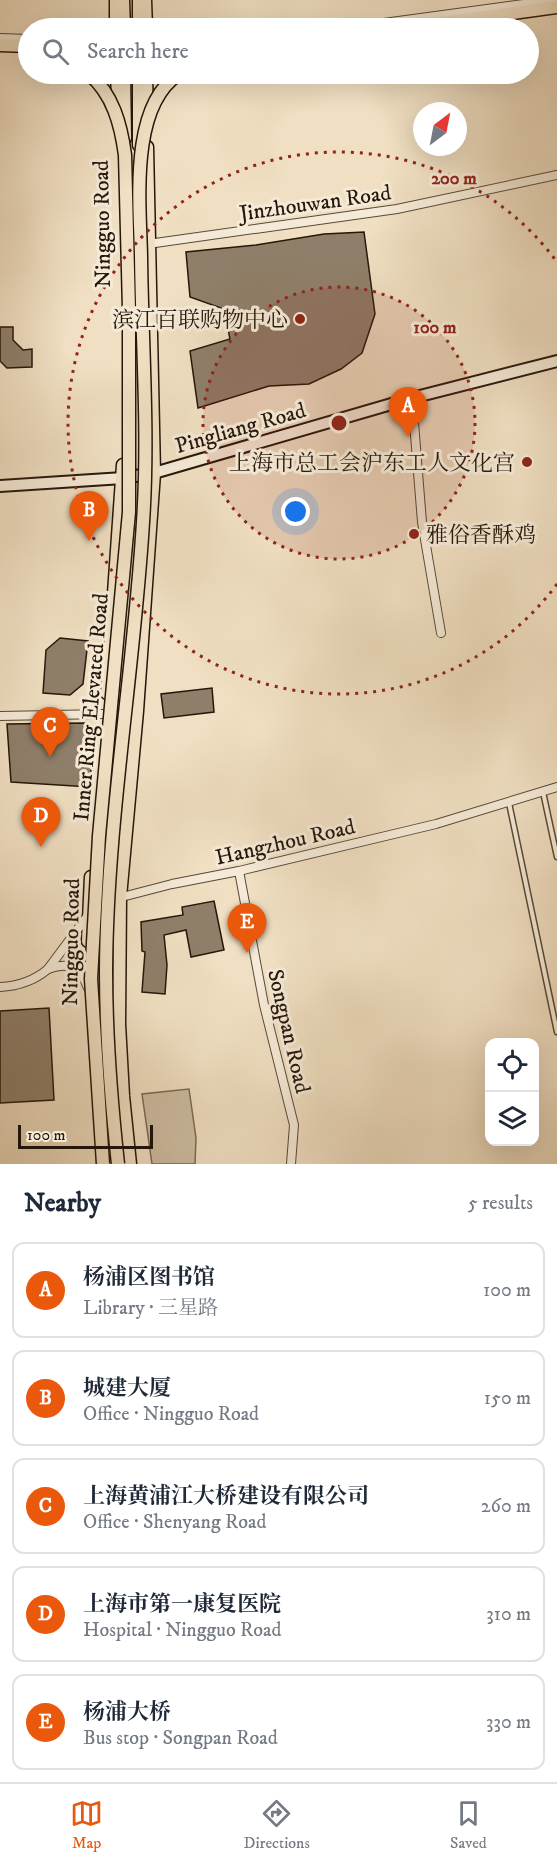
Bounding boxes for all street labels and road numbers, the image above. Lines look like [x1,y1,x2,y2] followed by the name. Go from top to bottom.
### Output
[88,160,117,288] street label: Ningguo Road
[236,179,393,228] street label: Jinzhouwan Road
[172,397,309,460] street label: Pingliang Road
[68,592,115,822] street label: Inner Ring Elevated Road
[213,813,358,872] street label: Hangzhou Road
[57,878,86,1006] street label: Ningguo Road
[261,967,316,1096] street label: Songpan Road

